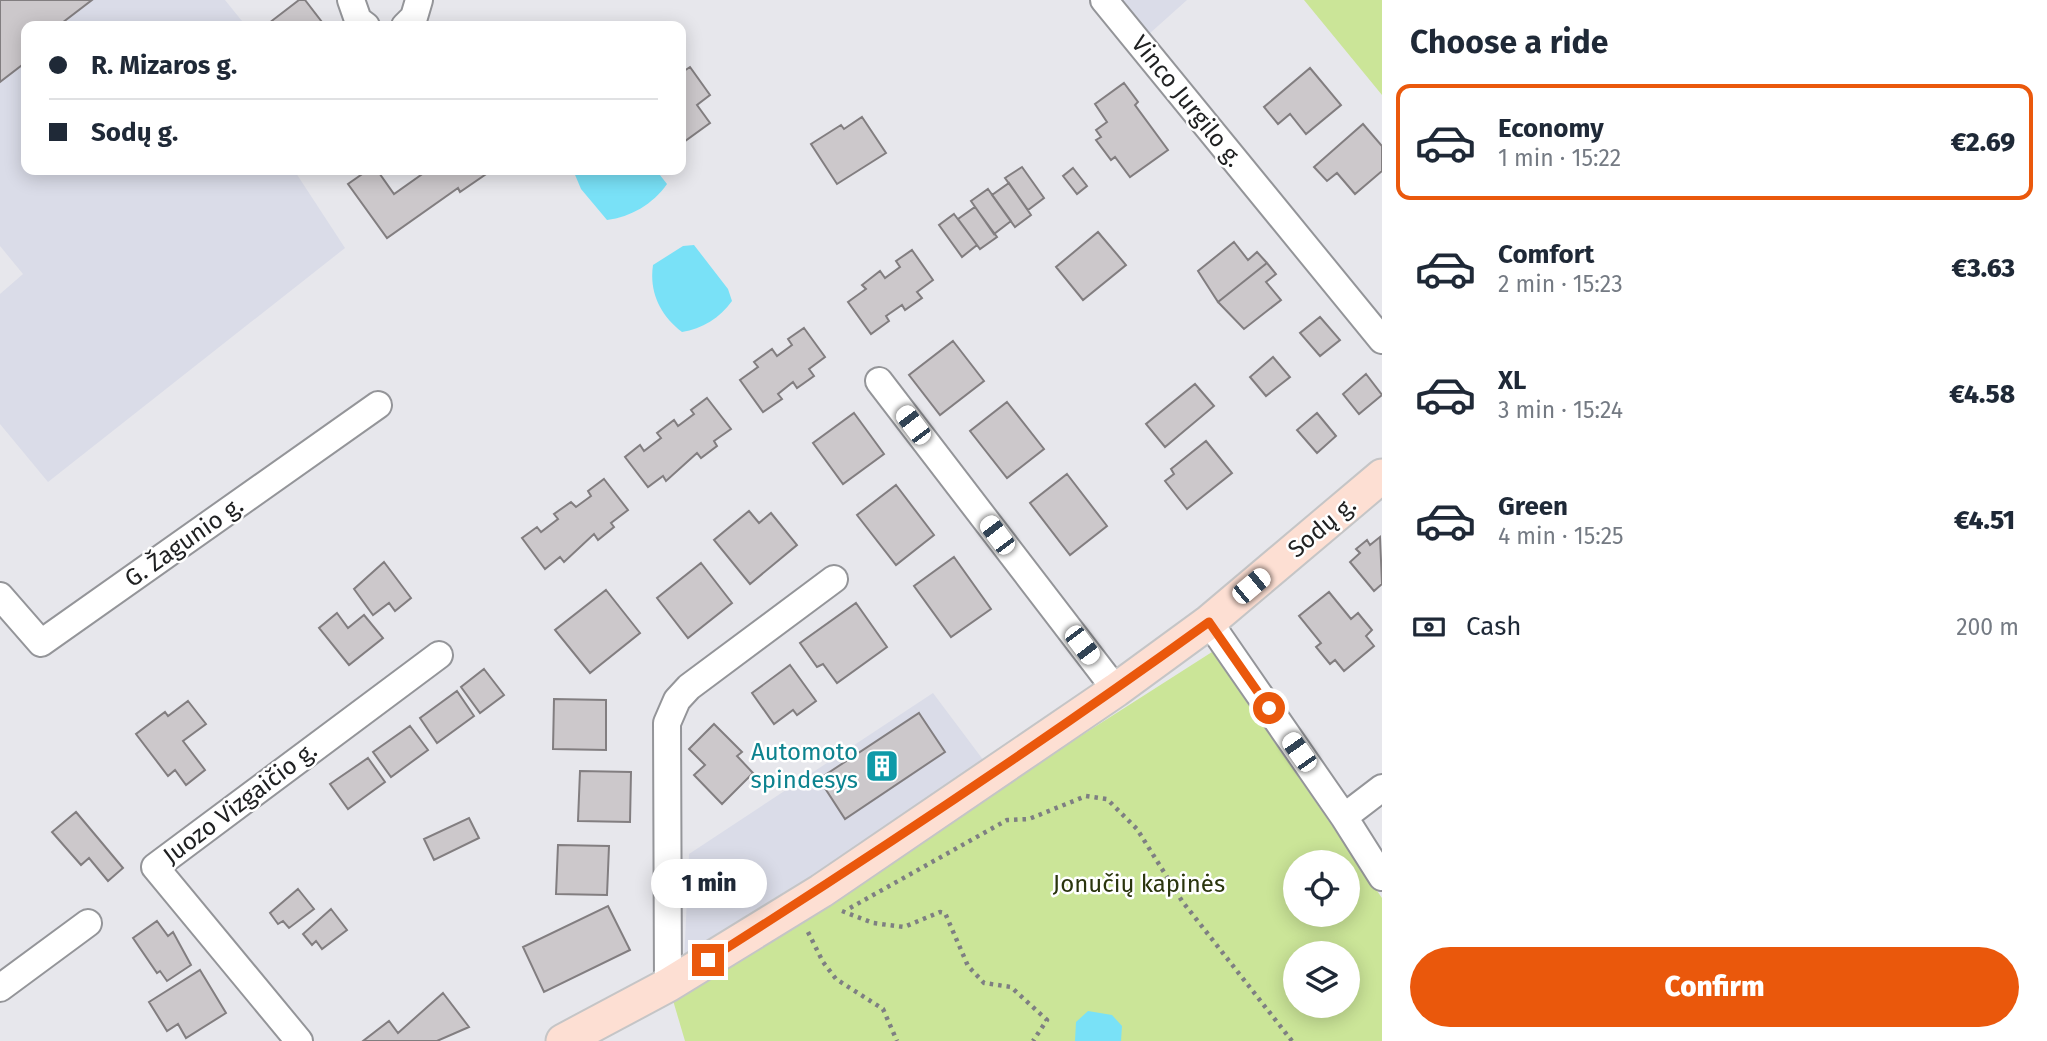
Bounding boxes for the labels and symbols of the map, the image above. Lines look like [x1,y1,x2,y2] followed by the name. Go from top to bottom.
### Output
[1126,30,1248,172] street label: Vinco Jurgilo g.
[892,402,935,448] car
[119,491,249,593] street label: G. Žagunio g.
[1282,491,1362,563] street label: Sodų g.
[976,512,1019,558] car
[1229,564,1274,608] car
[1061,622,1104,668] car
[1253,692,1285,724] route start
[1279,729,1320,775] car
[158,736,322,870] street label: Juozo Vizgaičio g.
[751,738,858,794] place label: Automoto spindesys
[863,747,901,785] building icon: Automoto spindesys
[650,858,766,908] callout: 1 min
[1053,870,1225,898] park label: Jonučių kapinės
[692,944,724,976] route end

